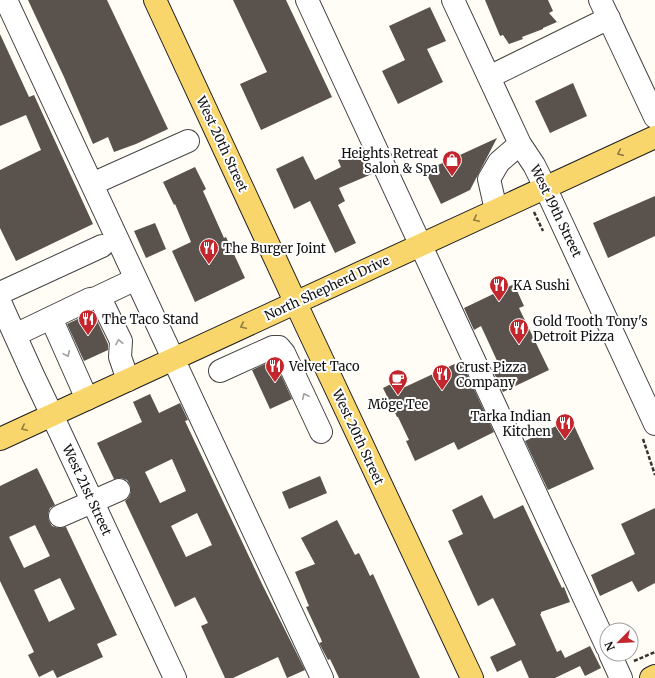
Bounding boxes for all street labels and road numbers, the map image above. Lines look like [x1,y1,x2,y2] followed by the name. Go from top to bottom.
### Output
[192,93,252,195] street label: West 20th Street
[526,161,586,260] street label: West 19th Street
[262,251,393,324] street label: North Shepherd Drive
[328,386,388,488] street label: West 20th Street
[58,441,116,538] street label: West 21st Street

